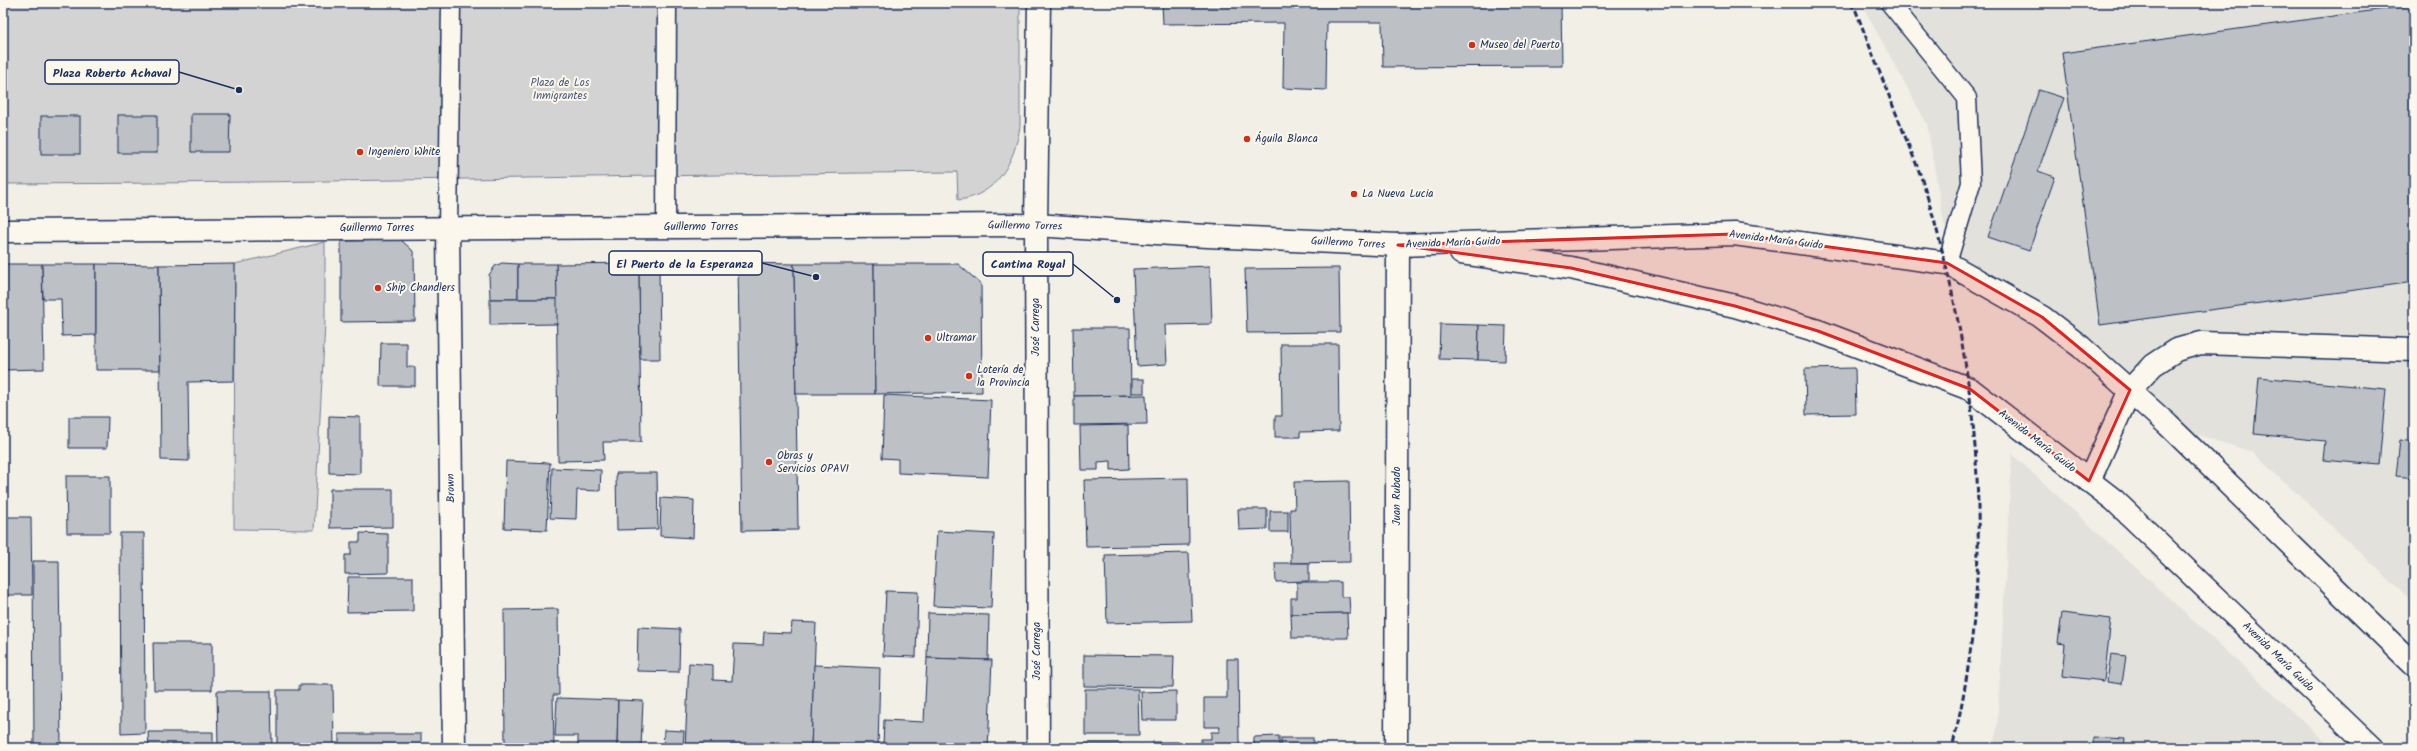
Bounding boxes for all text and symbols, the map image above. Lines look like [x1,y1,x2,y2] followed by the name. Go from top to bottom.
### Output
[1480,36,1560,54] place label: Museo del Puerto
[1467,40,1477,50] marker: Museo del Puerto
[45,60,179,84] callout: Plaza Roberto Achaval
[53,64,172,83] text: Plaza Roberto Achaval
[531,74,590,105] park label: Plaza de Los Inmigrantes
[1255,130,1318,148] place label: Águila Blanca
[1242,134,1252,144] marker: Águila Blanca
[368,143,440,161] place label: Ingeniero White
[355,147,365,157] marker: Ingeniero White
[1362,185,1433,203] place label: La Nueva Lucia
[1349,189,1359,199] marker: La Nueva Lucia
[988,216,1063,236] street label: Guillermo Torres
[664,218,739,236] street label: Guillermo Torres
[340,219,415,237] street label: Guillermo Torres
[1728,225,1824,255] street label: Avenida María Guido
[1310,232,1386,254] street label: Guillermo Torres
[1405,232,1501,254] street label: Avenida María Guido
[609,251,762,275] callout: El Puerto de la Esperanza
[983,252,1073,276] callout: Cantina Royal
[617,255,753,274] text: El Puerto de la Esperanza
[991,255,1066,274] text: Cantina Royal
[386,279,455,297] place label: Ship Chandlers
[373,283,383,293] marker: Ship Chandlers
[1027,298,1045,356] street label: José Carrega
[936,329,977,347] place label: Ultramar
[923,333,933,343] marker: Ultramar
[977,361,1030,392] place label: Lotería de la Provincia
[964,371,974,381] marker: Lotería de la Provincia
[1994,405,2080,477] street label: Avenida María Guido
[777,447,849,478] place label: Obras y Servicios OPAVI
[764,457,774,467] marker: Obras y Servicios OPAVI
[1388,466,1406,526] street label: Juan Rubado
[442,473,460,503] street label: Brown
[2238,618,2318,696] street label: Avenida María Guido
[1028,622,1046,680] street label: José Carrega

